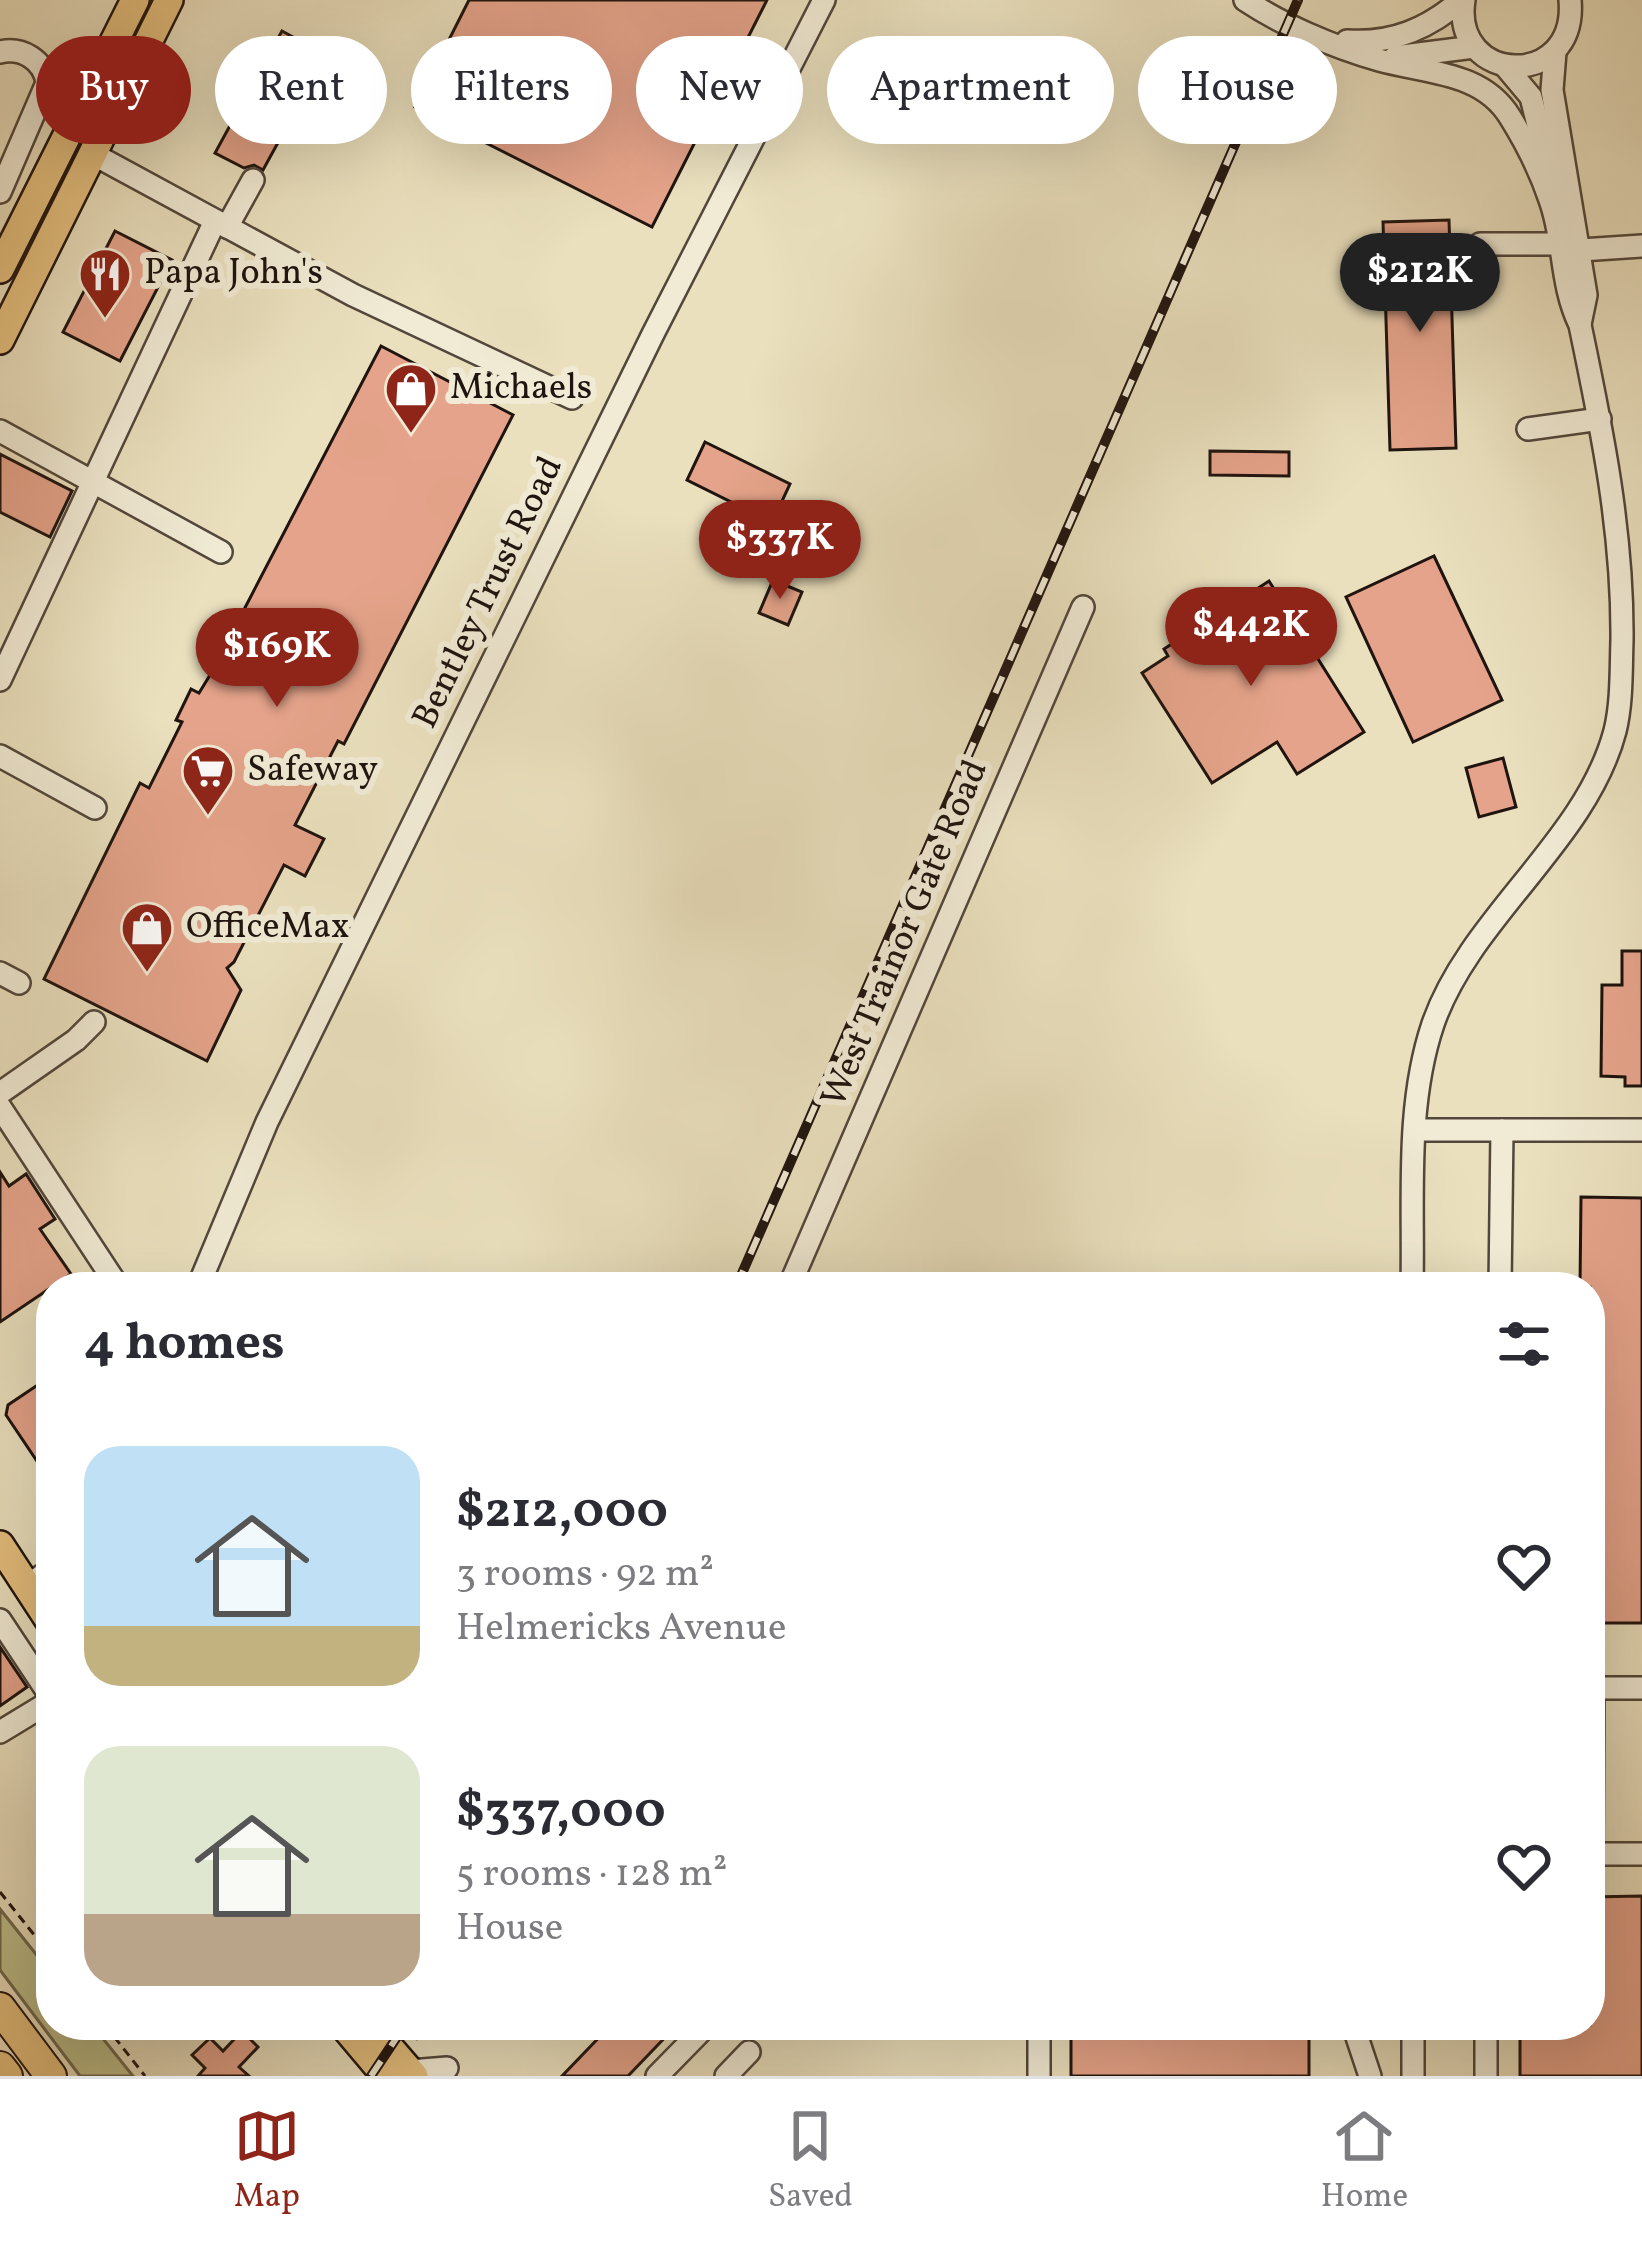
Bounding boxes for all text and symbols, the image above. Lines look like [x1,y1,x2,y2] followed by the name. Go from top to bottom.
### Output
[36,36,191,144] chip: Buy
[215,36,387,144] chip: Rent
[411,36,612,144] chip: Filters
[636,36,803,144] chip: New
[827,36,1114,144] chip: Apartment
[1138,36,1337,144] chip: House
[1336,233,1504,335] pin: $212K
[1367,245,1473,299] text: $212K
[77,246,133,320] restaurant icon: Papa John's
[144,249,323,299] place label: Papa John's
[383,361,439,435] shop icon: Michaels
[450,364,592,414] place label: Michaels
[401,448,577,738] street label: Bentley Trust Road
[696,500,864,602] pin: $337K
[726,512,834,566] text: $337K
[1167,587,1335,689] pin: $442K
[1192,599,1310,653] text: $442K
[193,608,361,710] pin: $169K
[223,620,331,674] text: $169K
[180,743,236,817] supermarket icon: Safeway
[247,746,378,796] place label: Safeway
[810,753,1002,1115] street label: West Trainor Gate Road
[119,900,175,974] shop icon: OfficeMax
[186,903,350,953] place label: OfficeMax
[84,1309,285,1380] text: 4 homes
[1491,1311,1557,1377] icon: filters
[456,1477,668,1548] text: $212,000
[180,1494,324,1638] icon: home
[1491,1533,1557,1599] icon: heart
[456,1548,714,1602] text: 3 rooms · 92 m²
[456,1602,786,1656] text: Helmericks Avenue
[456,1777,666,1848] text: $337,000
[180,1794,324,1938] icon: home
[1491,1833,1557,1899] icon: heart
[456,1848,727,1902] text: 5 rooms · 128 m²
[456,1902,563,1956] text: House
[234,2103,300,2221] tab: Map
[768,2103,853,2221] tab: Saved
[1321,2103,1408,2221] tab: Home

